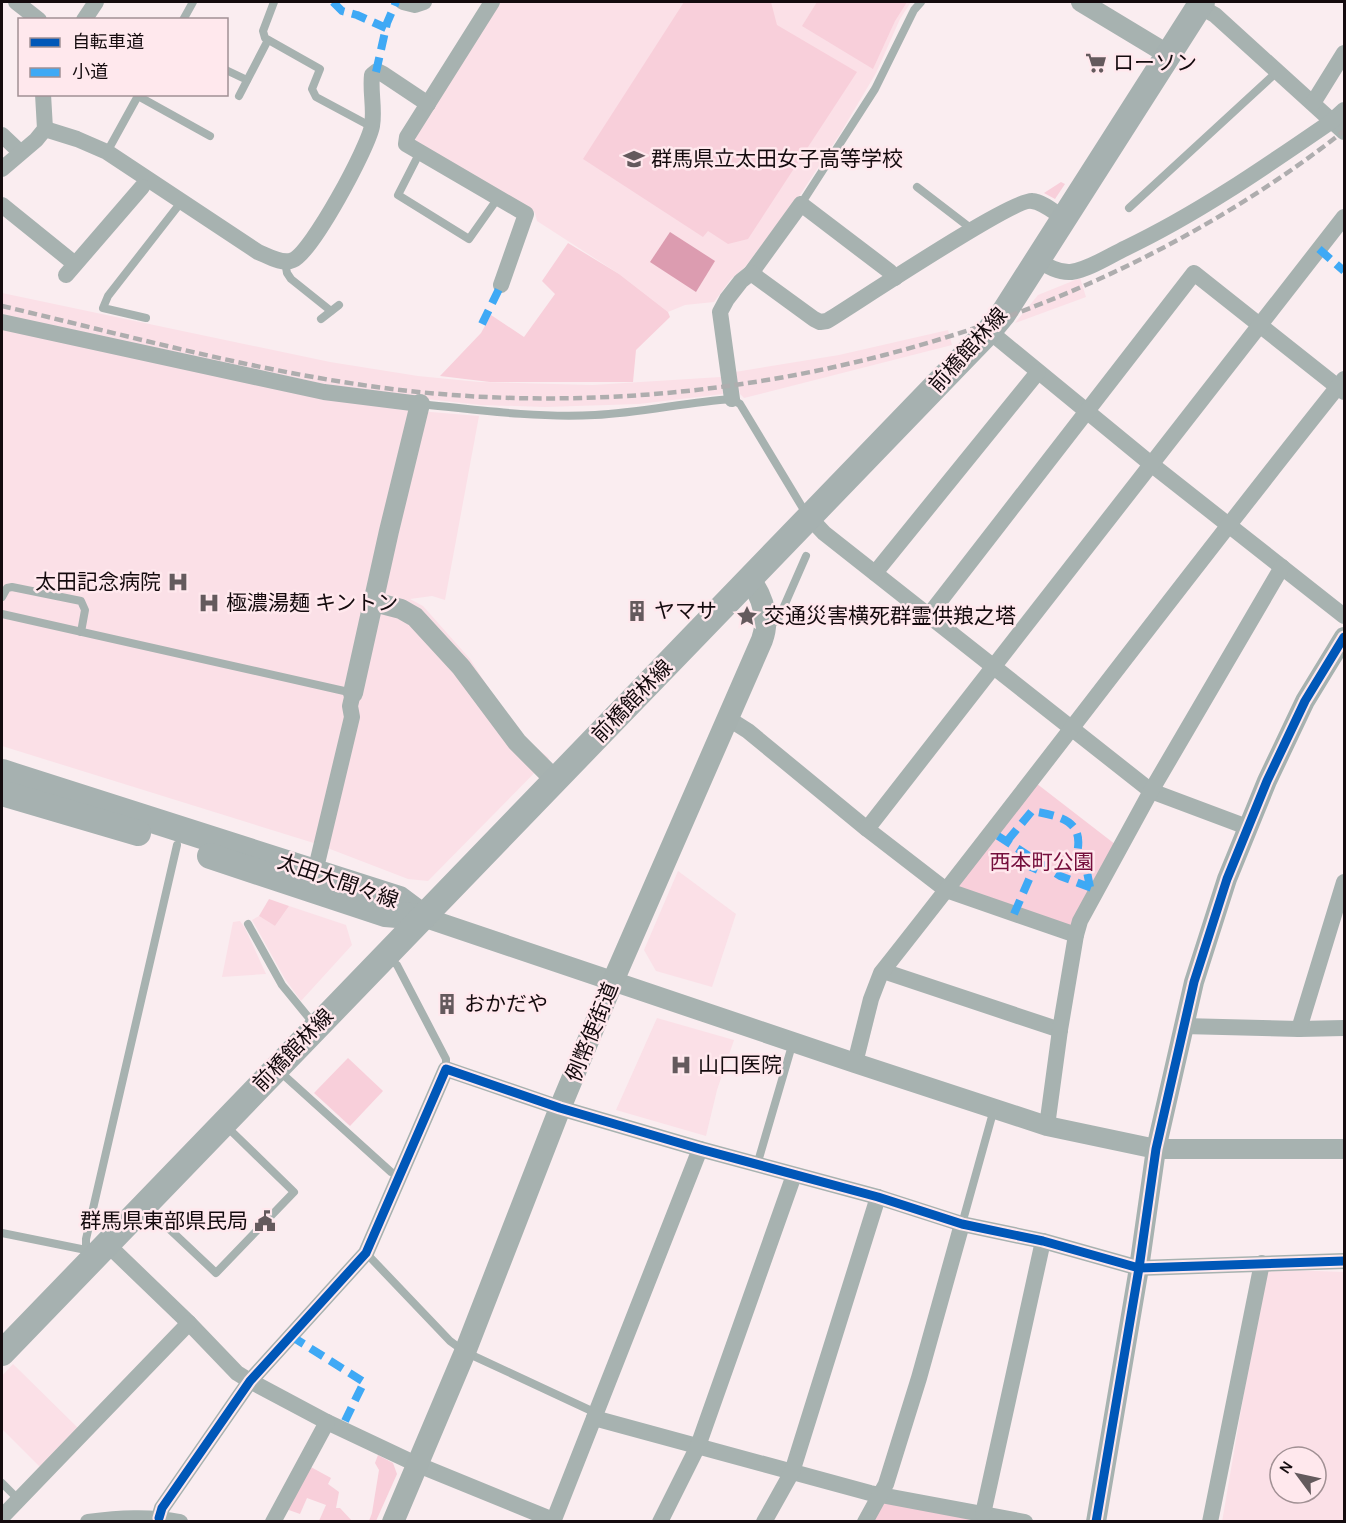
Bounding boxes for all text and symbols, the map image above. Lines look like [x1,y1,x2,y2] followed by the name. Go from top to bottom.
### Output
[18,18,228,96] legend
[72,31,144,53] text: 自転車道
[1084,51,1108,75] supermarket icon: ローソン
[1113,51,1197,75] place label: ローソン
[72,61,108,83] text: 小道
[622,147,646,171] school or university icon: 群馬県立太田女子高等学校
[651,147,903,171] place label: 群馬県立太田女子高等学校
[924,303,1012,397] street label: 前橋館林線
[35,570,161,594] place label: 太田記念病院
[166,570,190,594] hospital icon: 太田記念病院
[197,591,221,615] hospital icon: 極濃湯麺 キントン
[226,591,398,615] place label: 極濃湯麺 キントン
[625,599,649,623] building icon: ヤマサ
[654,599,717,623] place label: ヤマサ
[735,604,759,628] place icon: 交通災害横死群霊供羪之塔
[764,604,1016,628] place label: 交通災害横死群霊供羪之塔
[587,655,677,747] street label: 前橋館林線
[275,849,401,913] street label: 太田大間々線
[990,850,1095,874] park label: 西本町公園
[561,979,623,1085] street label: 例幣使街道
[435,992,459,1016] building icon: おかだや
[464,992,548,1016] place label: おかだや
[248,1004,338,1096] street label: 前橋館林線
[669,1053,693,1077] hospital icon: 山口医院
[698,1053,782,1077] place label: 山口医院
[80,1209,248,1233] place label: 群馬県東部県民局
[253,1209,277,1233] public building icon: 群馬県東部県民局
[1268,1445,1328,1505] north arrow
[1275,1457,1297,1477] text: N

